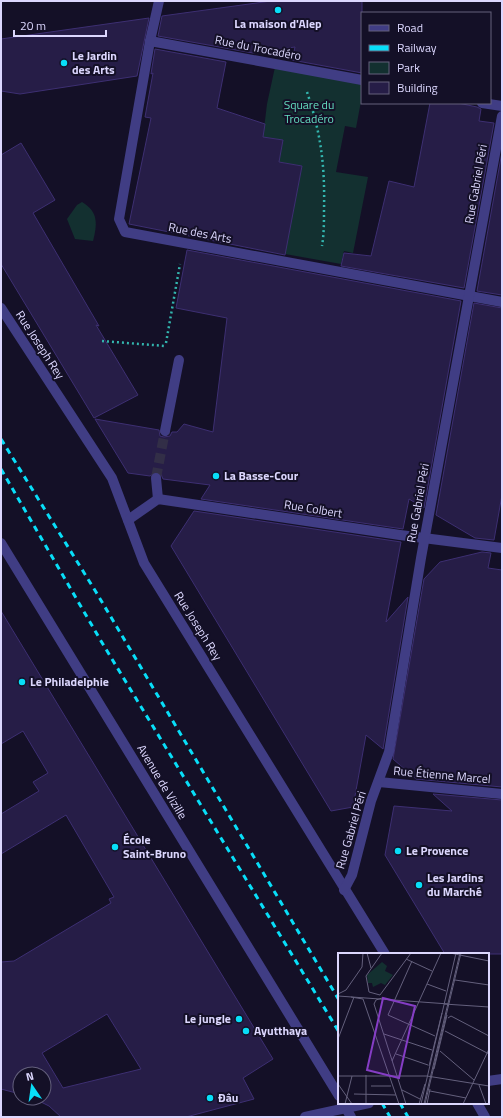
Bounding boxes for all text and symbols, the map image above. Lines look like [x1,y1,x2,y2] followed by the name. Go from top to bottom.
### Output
[273,5,283,15] marker: La maison d'Alep
[14,12,106,38] scale bar
[361,12,491,104] legend
[234,14,322,33] place label: La maison d'Alep
[20,16,46,35] text: 20 m
[397,18,423,37] text: Road
[213,30,303,65] street label: Rue du Trocadéro
[397,38,437,57] text: Railway
[72,46,117,79] place label: Le Jardin des Arts
[59,58,69,68] marker: Le Jardin des Arts
[397,58,420,77] text: Park
[397,78,438,97] text: Building
[284,95,334,128] park label: Square du Trocadéro
[459,143,492,225] street label: Rue Gabriel Péri
[167,217,234,248] street label: Rue des Arts
[11,307,70,383] street label: Rue Joseph Rey
[401,462,434,544] street label: Rue Gabriel Péri
[224,466,299,485] place label: La Basse-Cour
[211,471,221,481] marker: La Basse-Cour
[283,495,344,523] street label: Rue Colbert
[170,588,227,664] street label: Rue Joseph Rey
[30,672,109,691] place label: Le Philadelphie
[17,677,27,687] marker: Le Philadelphie
[133,741,192,823] street label: Avenue de Vizille
[393,761,491,788] street label: Rue Étienne Marcel
[330,789,371,871] street label: Rue Gabriel Péri
[123,830,186,863] place label: École Saint-Bruno
[406,841,468,860] place label: Le Provence
[110,842,120,852] marker: École Saint-Bruno
[393,846,403,856] marker: Le Provence
[427,868,484,901] place label: Les Jardins du Marché
[414,880,424,890] marker: Les Jardins du Marché
[338,953,489,1104] inset map
[184,1009,231,1028] place label: Le jungle
[234,1014,244,1024] marker: Le jungle
[254,1021,307,1040] place label: Ayutthaya
[241,1026,251,1036] marker: Ayutthaya
[12,1066,52,1106] north arrow
[24,1068,35,1085] text: N
[218,1088,238,1107] place label: Đâu
[205,1093,215,1103] marker: Đâu

